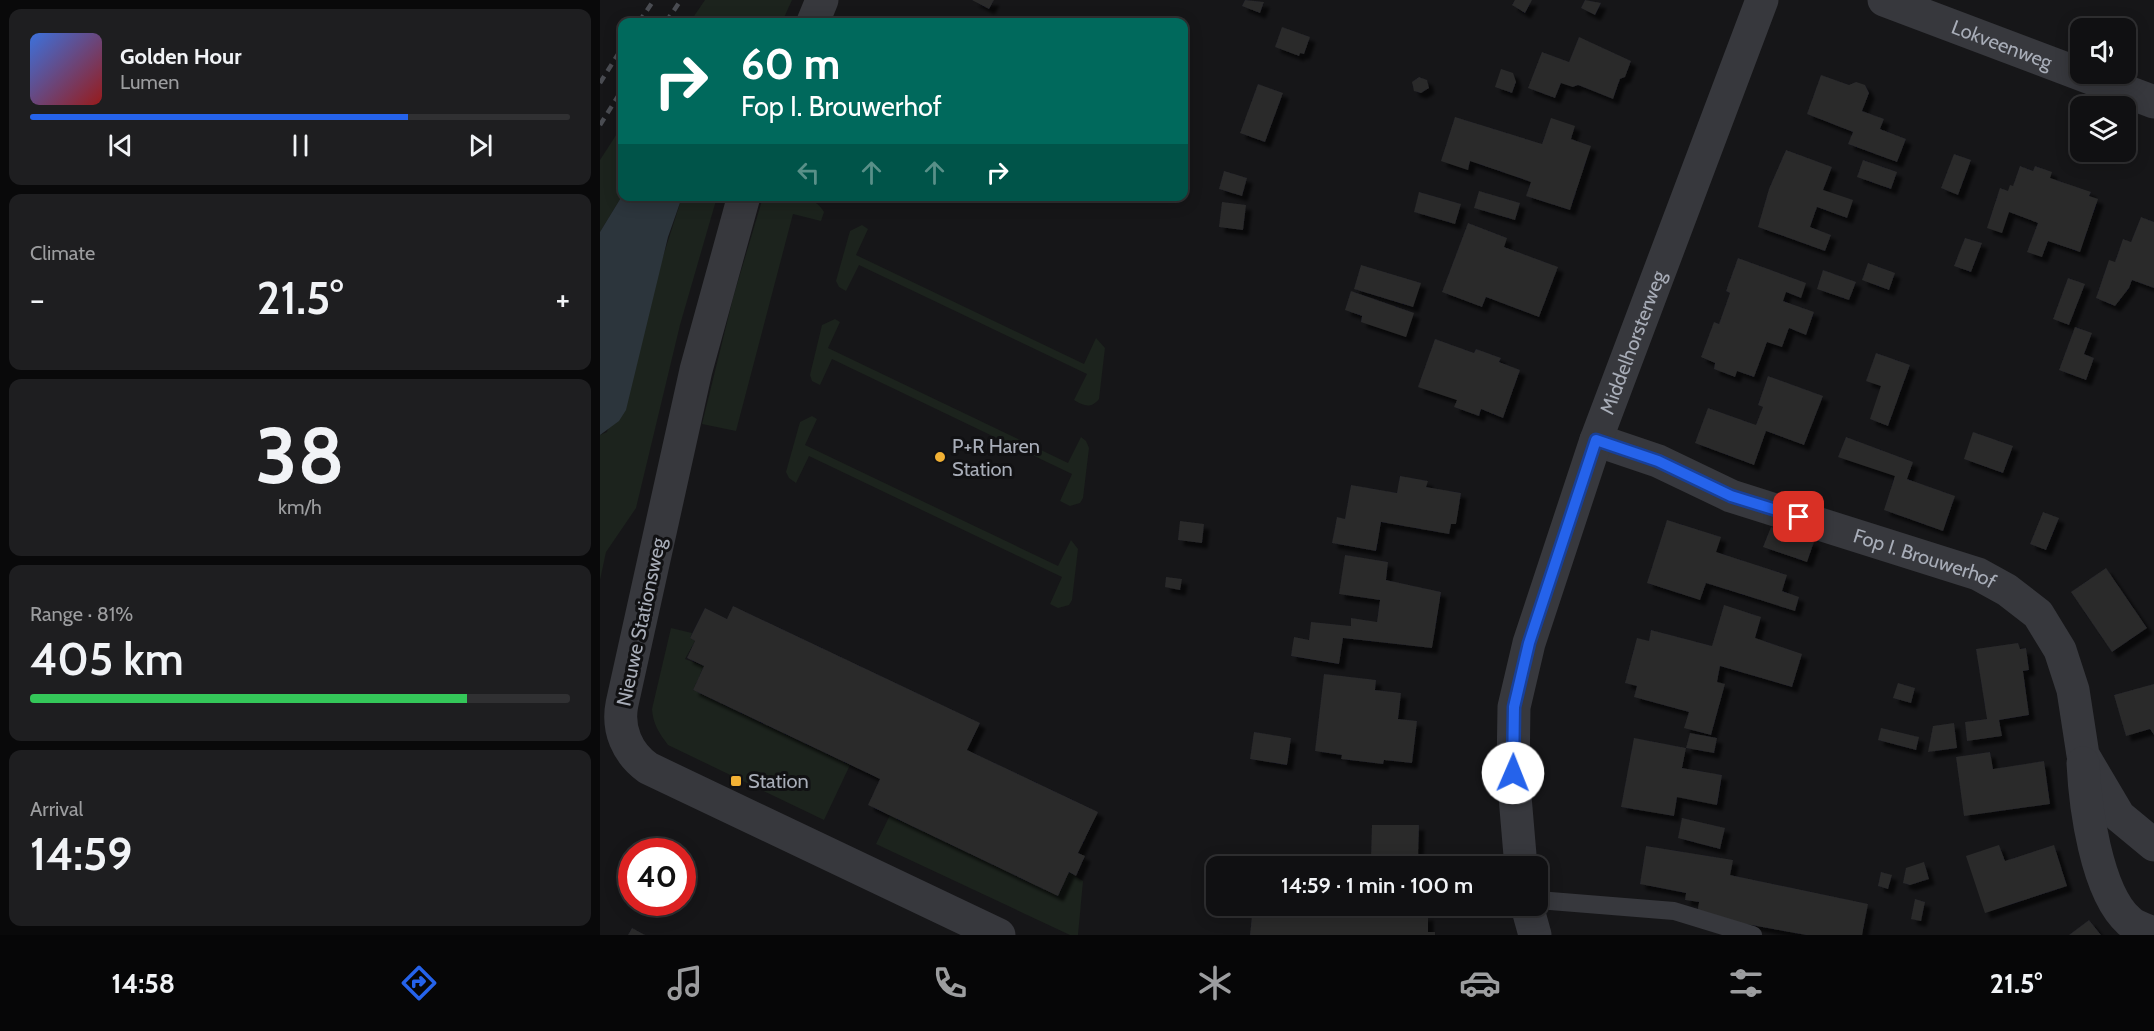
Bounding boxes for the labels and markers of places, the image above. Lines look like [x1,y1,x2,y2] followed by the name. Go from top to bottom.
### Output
[952,434,1040,481] place label: P+R Haren Station
[933,450,947,464] marker: P+R Haren Station
[1773,491,1824,542] pin
[748,769,809,793] place label: Station
[729,774,743,788] marker: Station

